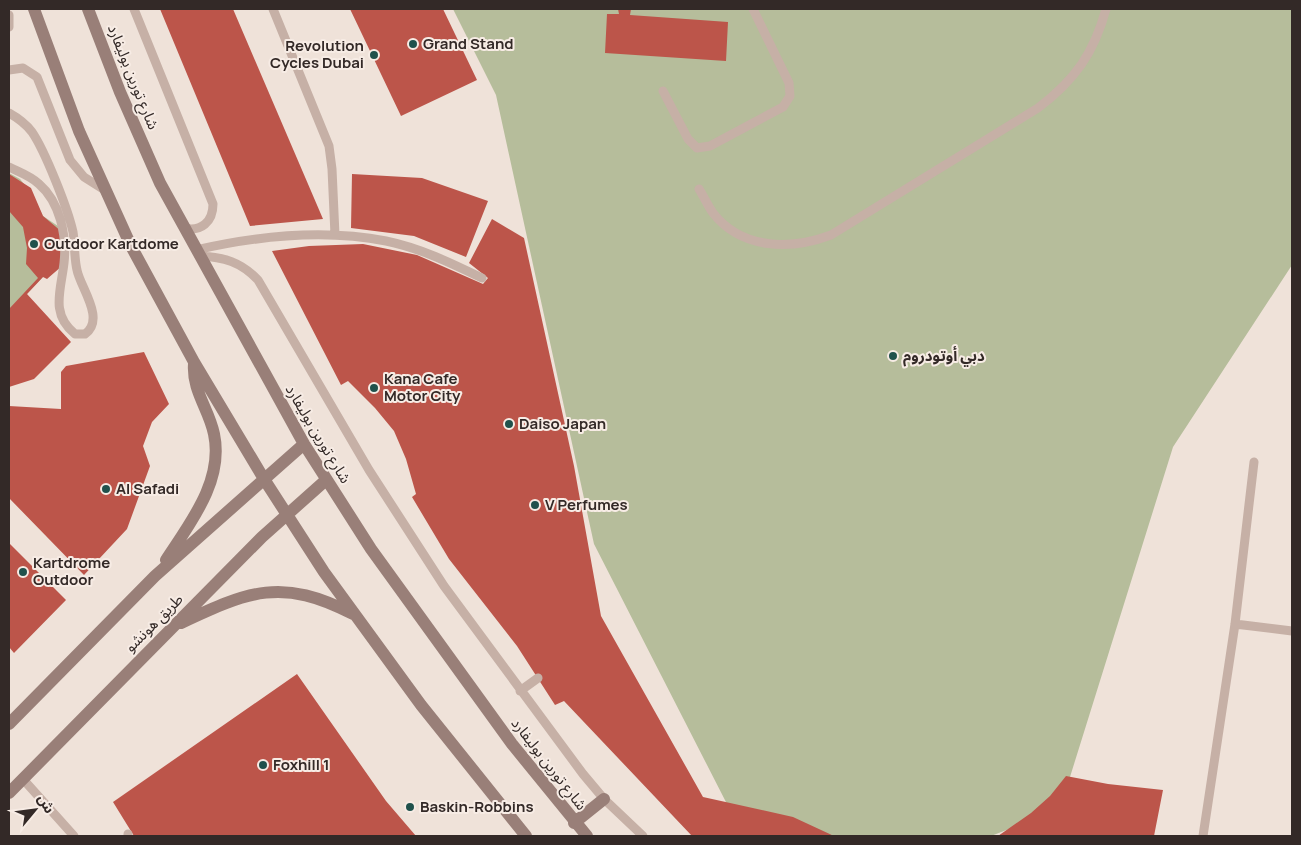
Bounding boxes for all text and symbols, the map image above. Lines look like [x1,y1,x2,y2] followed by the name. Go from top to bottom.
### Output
[101,21,164,134] street label: شارع تورين بوليفارد
[423,33,513,54] place label: Grand Stand
[270,35,364,73] place label: Revolution Cycles Dubai
[407,38,419,50] marker: Grand Stand
[368,49,380,61] marker: Revolution Cycles Dubai
[44,233,179,254] place label: Outdoor Kartdome
[28,238,40,250] marker: Outdoor Kartdome
[903,345,985,367] place label: دبي أوتودروم
[887,350,899,362] marker: دبي أوتودروم
[384,368,461,406] place label: Kana Cafe Motor City
[279,380,356,488] street label: شارع تورين بوليفارد
[368,382,380,394] marker: Kana Cafe Motor City
[519,413,606,434] place label: Daiso Japan
[503,418,515,430] marker: Daiso Japan
[116,478,179,499] place label: Al Safadi
[100,483,112,495] marker: Al Safadi
[545,494,628,515] place label: V Perfumes
[529,499,541,511] marker: V Perfumes
[33,552,110,590] place label: Kartdrome Outdoor
[17,566,29,578] marker: Kartdrome Outdoor
[120,589,188,657] street label: طريق هونشو
[505,713,592,816] street label: شارع تورين بوليفارد
[273,754,330,775] place label: Foxhill 1
[257,759,269,771] marker: Foxhill 1
[10,785,60,835] north arrow
[34,790,60,816] text: ش
[420,796,534,817] place label: Baskin-Robbins
[404,801,416,813] marker: Baskin-Robbins

